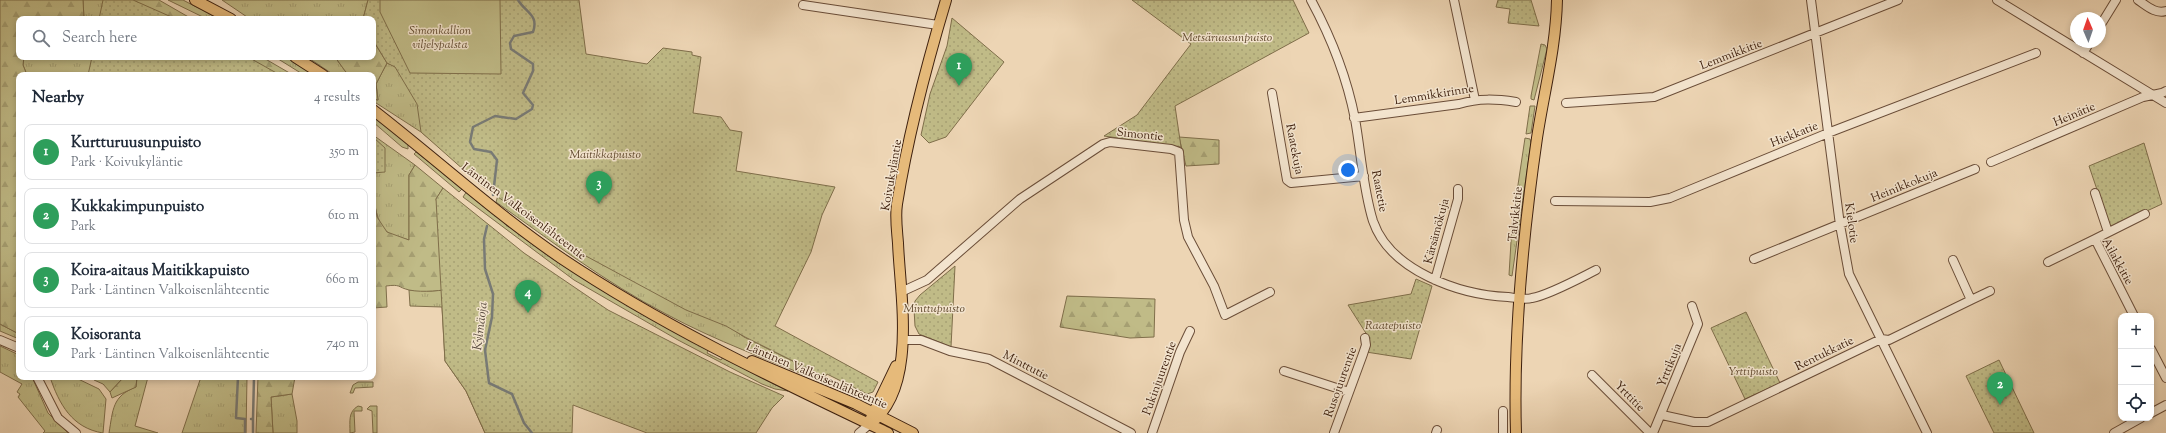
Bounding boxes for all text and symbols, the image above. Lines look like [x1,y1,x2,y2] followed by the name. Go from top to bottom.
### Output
[2070,12,2106,48] north arrow
[16,16,376,60] search box
[409,22,472,54] park label: Simonkallion viljelypalsta
[30,27,52,49] icon: search
[62,28,137,49] text: Search here
[1182,29,1272,47] park label: Metsäruusunpuisto
[1698,35,1766,75] street label: Lemmikkitie
[946,53,972,86] pin: 1
[1393,80,1476,110] street label: Lemmikkirinne
[32,86,84,110] text: Nearby
[314,89,360,107] text: 4 results
[2051,98,2099,132] street label: Heinätie
[1768,117,1821,153] street label: Hiekkatie
[1280,122,1308,177] street label: Raatekuja
[1116,124,1165,146] street label: Simontie
[71,133,201,154] text: Kurtturuusunpuisto
[877,138,907,212] street label: Koivukyläntie
[44,143,48,161] text: 1
[329,143,359,161] text: 350 m
[569,146,641,164] park label: Maitikkapuisto
[71,154,183,172] text: Park · Koivukyläntie
[457,159,590,265] street label: Läntinen Valkoisenlähteentie
[1338,160,1358,180] your location
[1868,164,1941,207] street label: Heinikkokuja
[1366,169,1392,214] street label: Raatetie
[586,171,612,204] pin: 3
[1504,185,1528,243] street label: Talvikkitie
[1420,196,1454,266] street label: Kärsämökuja
[71,197,204,218] text: Kukkakimpunpuisto
[1839,202,1863,245] street label: Kielotie
[43,207,49,225] text: 2
[328,207,359,225] text: 610 m
[71,218,96,236] text: Park
[2097,235,2138,289] street label: Ailakkitie
[71,261,250,282] text: Koira-aitaus Maitikkapuisto
[43,271,49,289] text: 3
[326,271,359,289] text: 660 m
[515,280,541,313] pin: 4
[71,282,270,300] text: Park · Läntinen Valkoisenlähteentie
[903,300,965,318] park label: Minttupuisto
[469,301,493,352] water label: Kylmäoja
[2118,313,2154,421] map controls
[2118,313,2154,349] button: +
[1365,317,1421,335] park label: Raatepuisto
[71,325,141,346] text: Koisoranta
[1792,332,1857,376] street label: Rentukkatie
[43,335,49,353] text: 4
[327,335,359,353] text: 740 m
[743,338,891,414] street label: Läntinen Valkoisenlähteentie
[1138,338,1182,418] street label: Pukinjuurentie
[1653,340,1687,390] street label: Yrttikuja
[1320,344,1362,420] street label: Rusojuurentie
[71,346,270,364] text: Park · Läntinen Valkoisenlähteentie
[999,347,1052,385] street label: Minttutie
[2118,349,2154,385] button: −
[1728,363,1778,381] park label: Yrttipuisto
[1987,372,2013,405] pin: 2
[1610,377,1649,416] street label: Yrttitie
[2118,385,2154,421] button: locate

